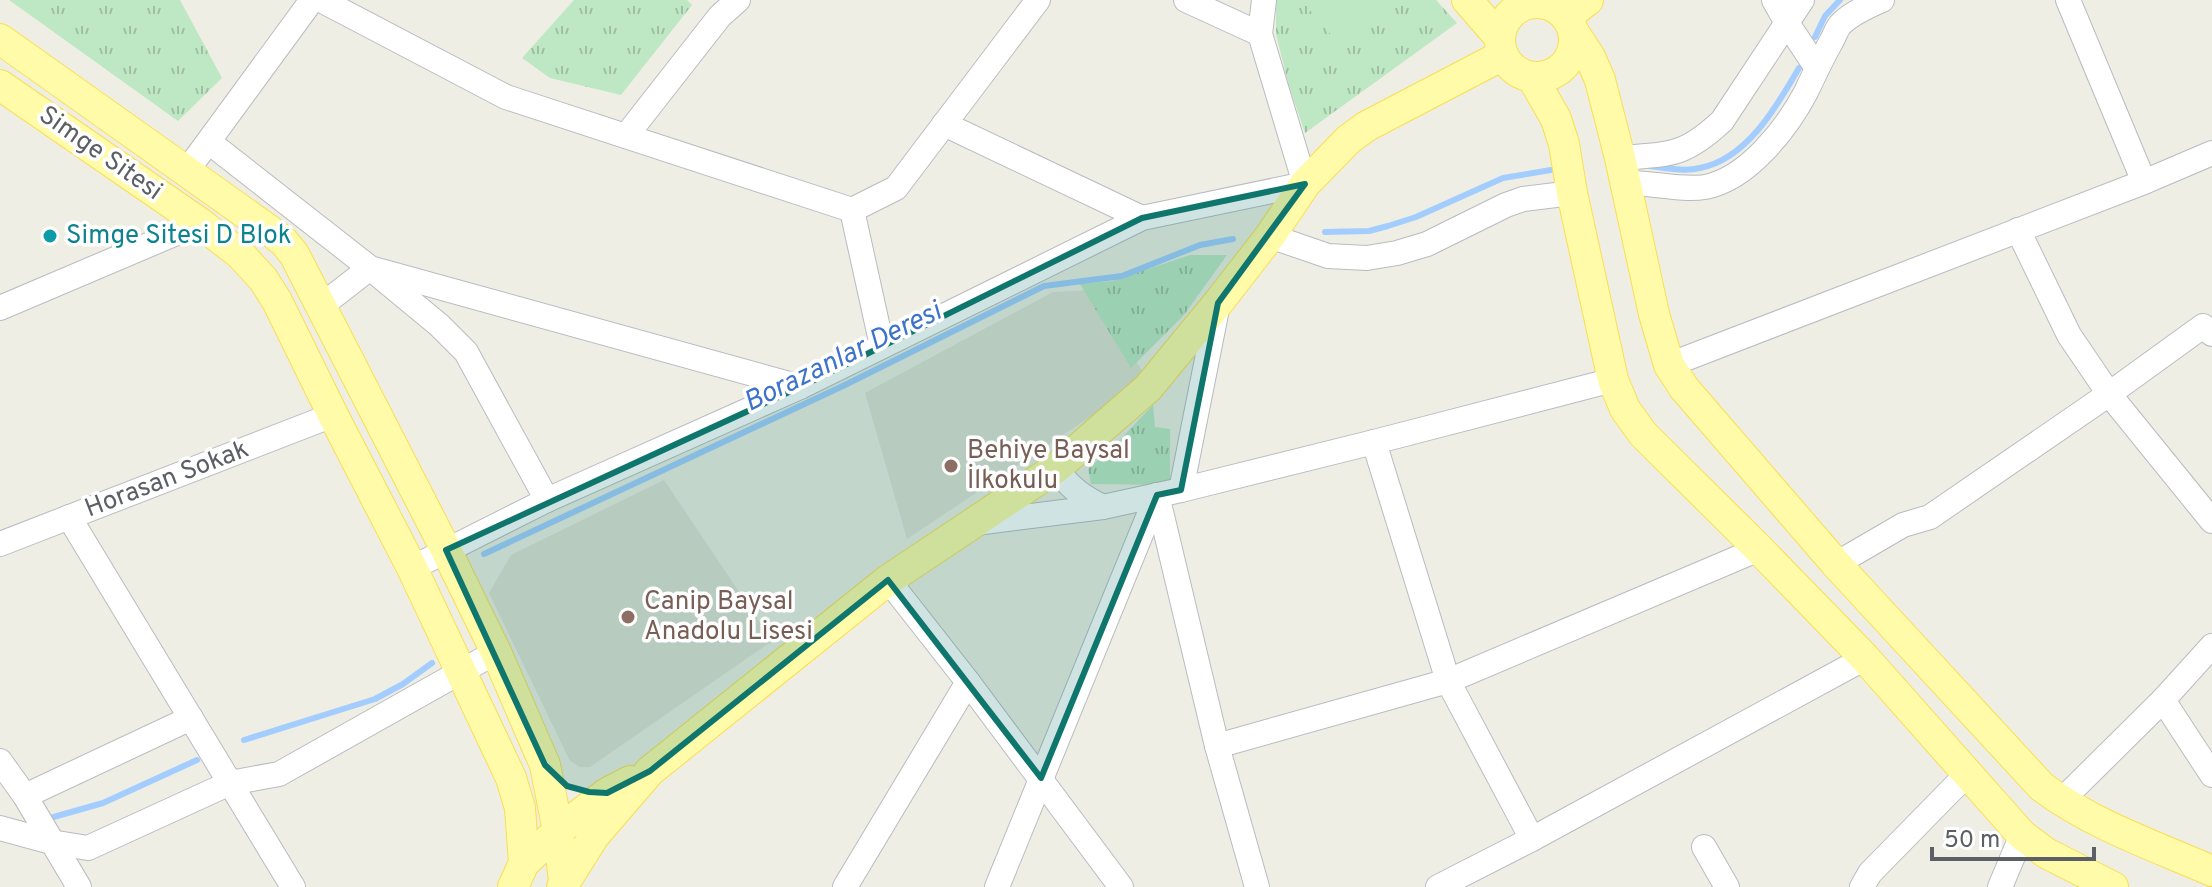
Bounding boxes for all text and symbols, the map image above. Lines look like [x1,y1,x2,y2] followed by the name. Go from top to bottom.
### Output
[32,99,168,209] street label: Simge Sitesi
[66,220,292,253] place label: Simge Sitesi D Blok
[41,227,59,245] marker: Simge Sitesi D Blok
[738,294,950,421] water label: Borazanlar Deresi
[80,434,254,526] street label: Horasan Sokak
[967,435,1130,498] place label: Behiye Baysal İlkokulu
[942,457,960,475] marker: Behiye Baysal İlkokulu
[644,586,813,649] place label: Canip Baysal Anadolu Lisesi
[619,608,637,626] marker: Canip Baysal Anadolu Lisesi
[1932,811,2094,861] scale bar
[1944,826,2000,856] text: 50 m

